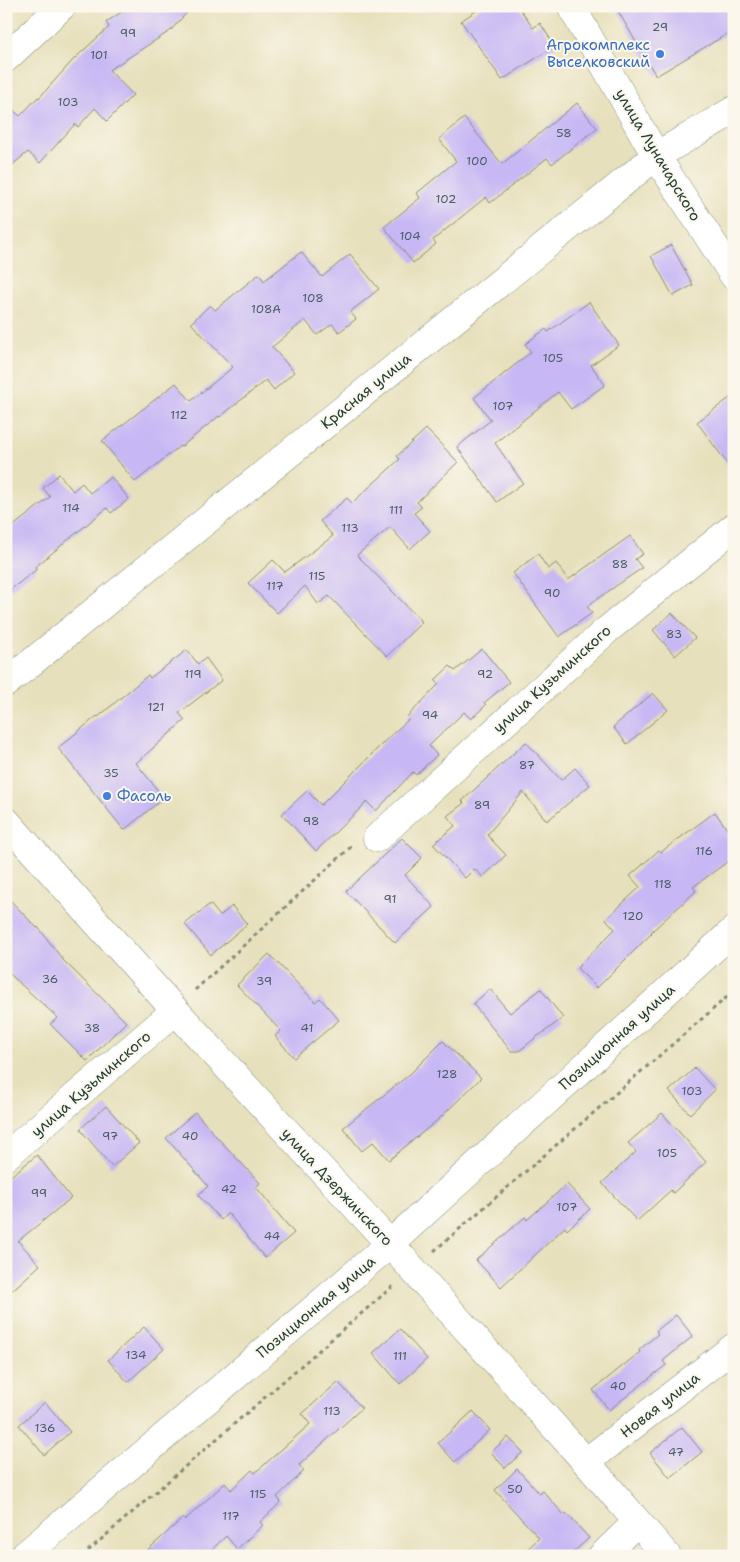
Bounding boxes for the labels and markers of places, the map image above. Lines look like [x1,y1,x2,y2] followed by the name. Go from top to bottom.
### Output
[546,35,650,72] place label: Агрокомплекс Выселковский
[654,48,666,60] marker: Агрокомплекс Выселковский
[117,786,172,806] place label: Фасоль
[101,790,113,802] marker: Фасоль

